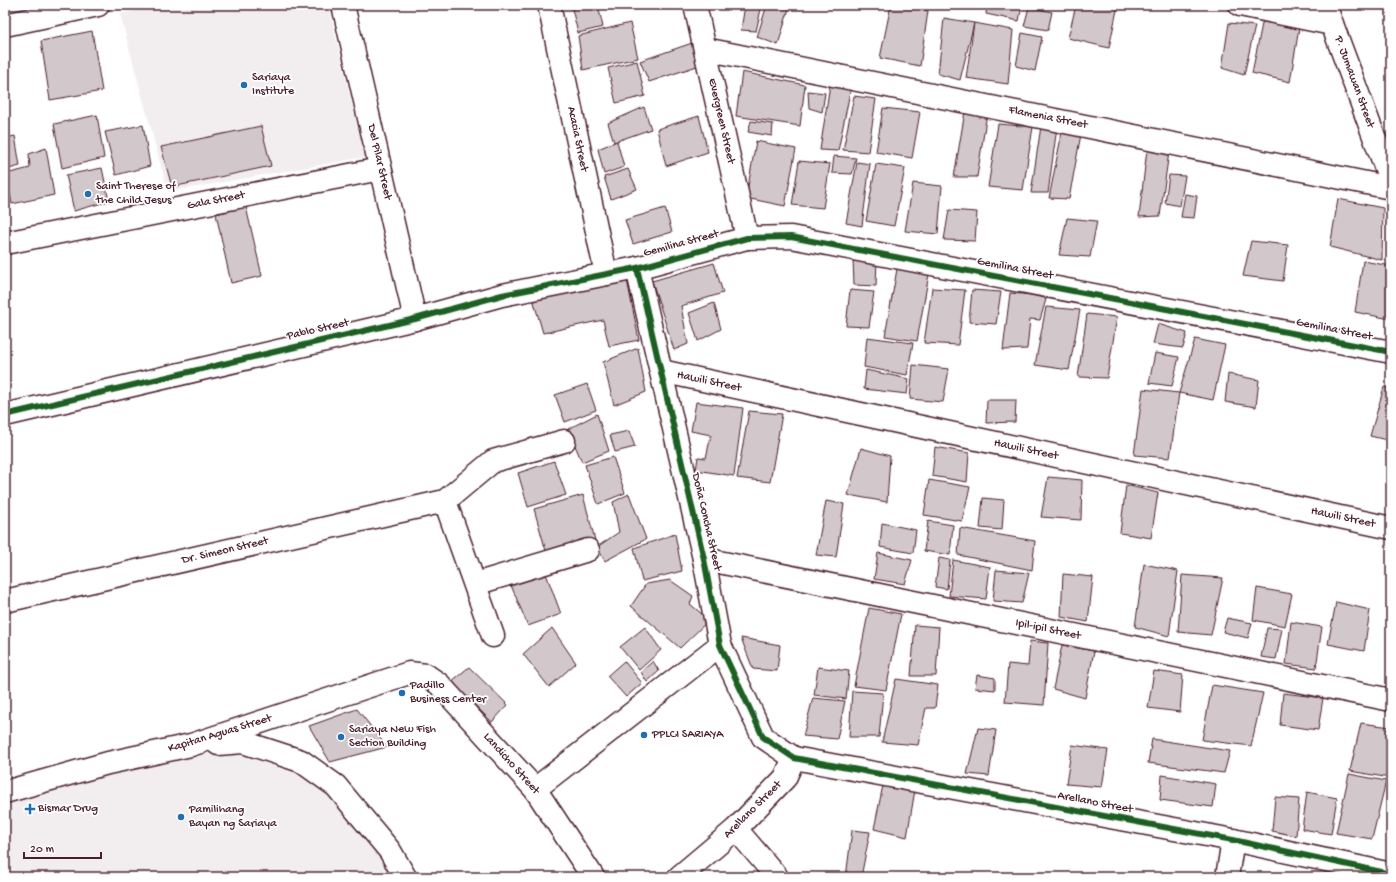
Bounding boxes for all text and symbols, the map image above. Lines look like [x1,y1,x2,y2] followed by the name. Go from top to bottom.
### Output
[1331,33,1378,131] street label: P. Jumawan Street
[252,71,295,99] place label: Sariaya Institute
[704,77,738,166] street label: Evergreen Street
[239,80,249,90] marker: Sariaya Institute
[1006,103,1090,133] street label: Flamenia Street
[563,105,591,174] street label: Acacia Street
[363,122,395,202] street label: Del Pilar Street
[95,180,177,208] place label: Saint Therese of the Child Jesus
[186,188,247,213] street label: Gala Street
[83,189,93,199] marker: Saint Therese of the Child Jesus
[642,227,721,261] street label: Gemilina Street
[976,255,1055,283] street label: Gemilina Street
[285,316,352,344] street label: Pablo Street
[1295,316,1374,344] street label: Gemilina Street
[676,368,744,396] street label: Hawili Street
[993,436,1061,464] street label: Hawili Street
[688,471,724,573] street label: Doña Concha Street
[1310,504,1378,532] street label: Hawili Street
[179,534,271,568] street label: Dr. Simeon Street
[1014,616,1083,644] street label: Ipil-ipil Street
[409,679,488,707] place label: Padillo Business Center
[397,688,407,698] marker: Padillo Business Center
[167,711,274,756] street label: Kapitan Aguas Street
[349,723,436,751] place label: Sariaya New Fish Section Building
[651,728,724,742] place label: PPLCI SARIAYA
[480,730,543,798] street label: Landicho Street
[639,730,649,740] marker: PPLCI SARIAYA
[336,732,346,742] marker: Sariaya New Fish Section Building
[721,777,786,842] street label: Arellano Street
[1056,789,1135,817] street label: Arellano Street
[37,802,98,816] place label: Bismar Drug
[188,803,277,831] place label: Pamilihang Bayan ng Sariaya
[25,804,35,814] marker: Bismar Drug
[176,812,186,822] marker: Pamilihang Bayan ng Sariaya
[24,834,101,860] scale bar
[30,843,55,857] text: 20 m

